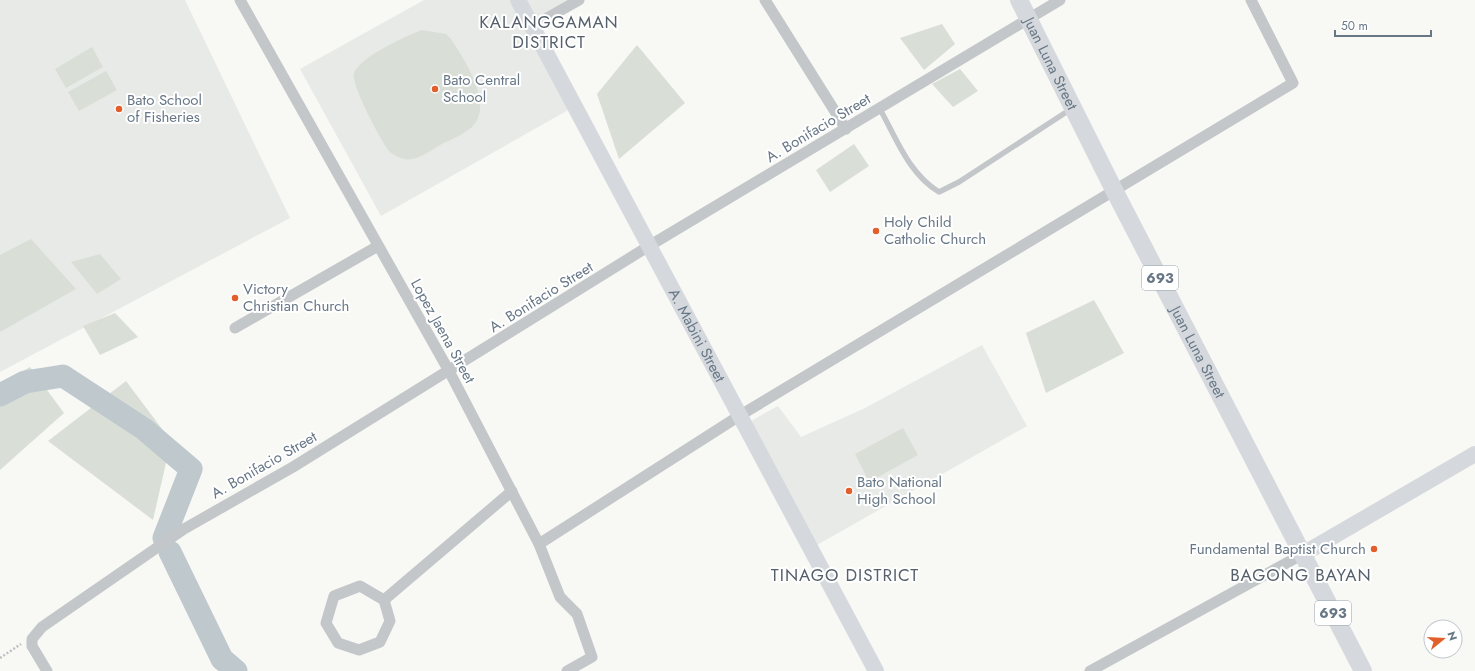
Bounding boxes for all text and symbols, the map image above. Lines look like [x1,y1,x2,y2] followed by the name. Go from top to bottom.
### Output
[479,10,619,54] district label: KALANGGAMAN DISTRICT
[1017,12,1083,114] street label: Juan Luna Street
[1335,12,1431,38] scale bar
[1341,17,1368,35] text: 50 m
[443,69,520,108] place label: Bato Central School
[430,84,440,94] marker: Bato Central School
[761,88,875,168] street label: A. Bonifacio Street
[127,89,202,128] place label: Bato School of Fisheries
[114,104,124,114] marker: Bato School of Fisheries
[884,211,986,250] place label: Holy Child Catholic Church
[871,226,881,236] marker: Holy Child Catholic Church
[485,256,598,338] street label: A. Bonifacio Street
[1142,266,1178,290] road number: 693
[405,275,481,388] street label: Lopez Jaena Street
[243,278,349,317] place label: Victory Christian Church
[663,284,731,386] street label: A. Mabini Street
[230,293,240,303] marker: Victory Christian Church
[1164,300,1231,402] street label: Juan Luna Street
[207,426,321,504] street label: A. Bonifacio Street
[857,471,942,510] place label: Bato National High School
[844,486,854,496] marker: Bato National High School
[1189,538,1366,560] place label: Fundamental Baptist Church
[1369,544,1379,554] marker: Fundamental Baptist Church
[771,563,919,587] district label: TINAGO DISTRICT
[1230,563,1372,587] district label: BAGONG BAYAN
[1315,601,1351,625] road number: 693
[1423,619,1463,659] north arrow
[1444,629,1461,643] text: N

